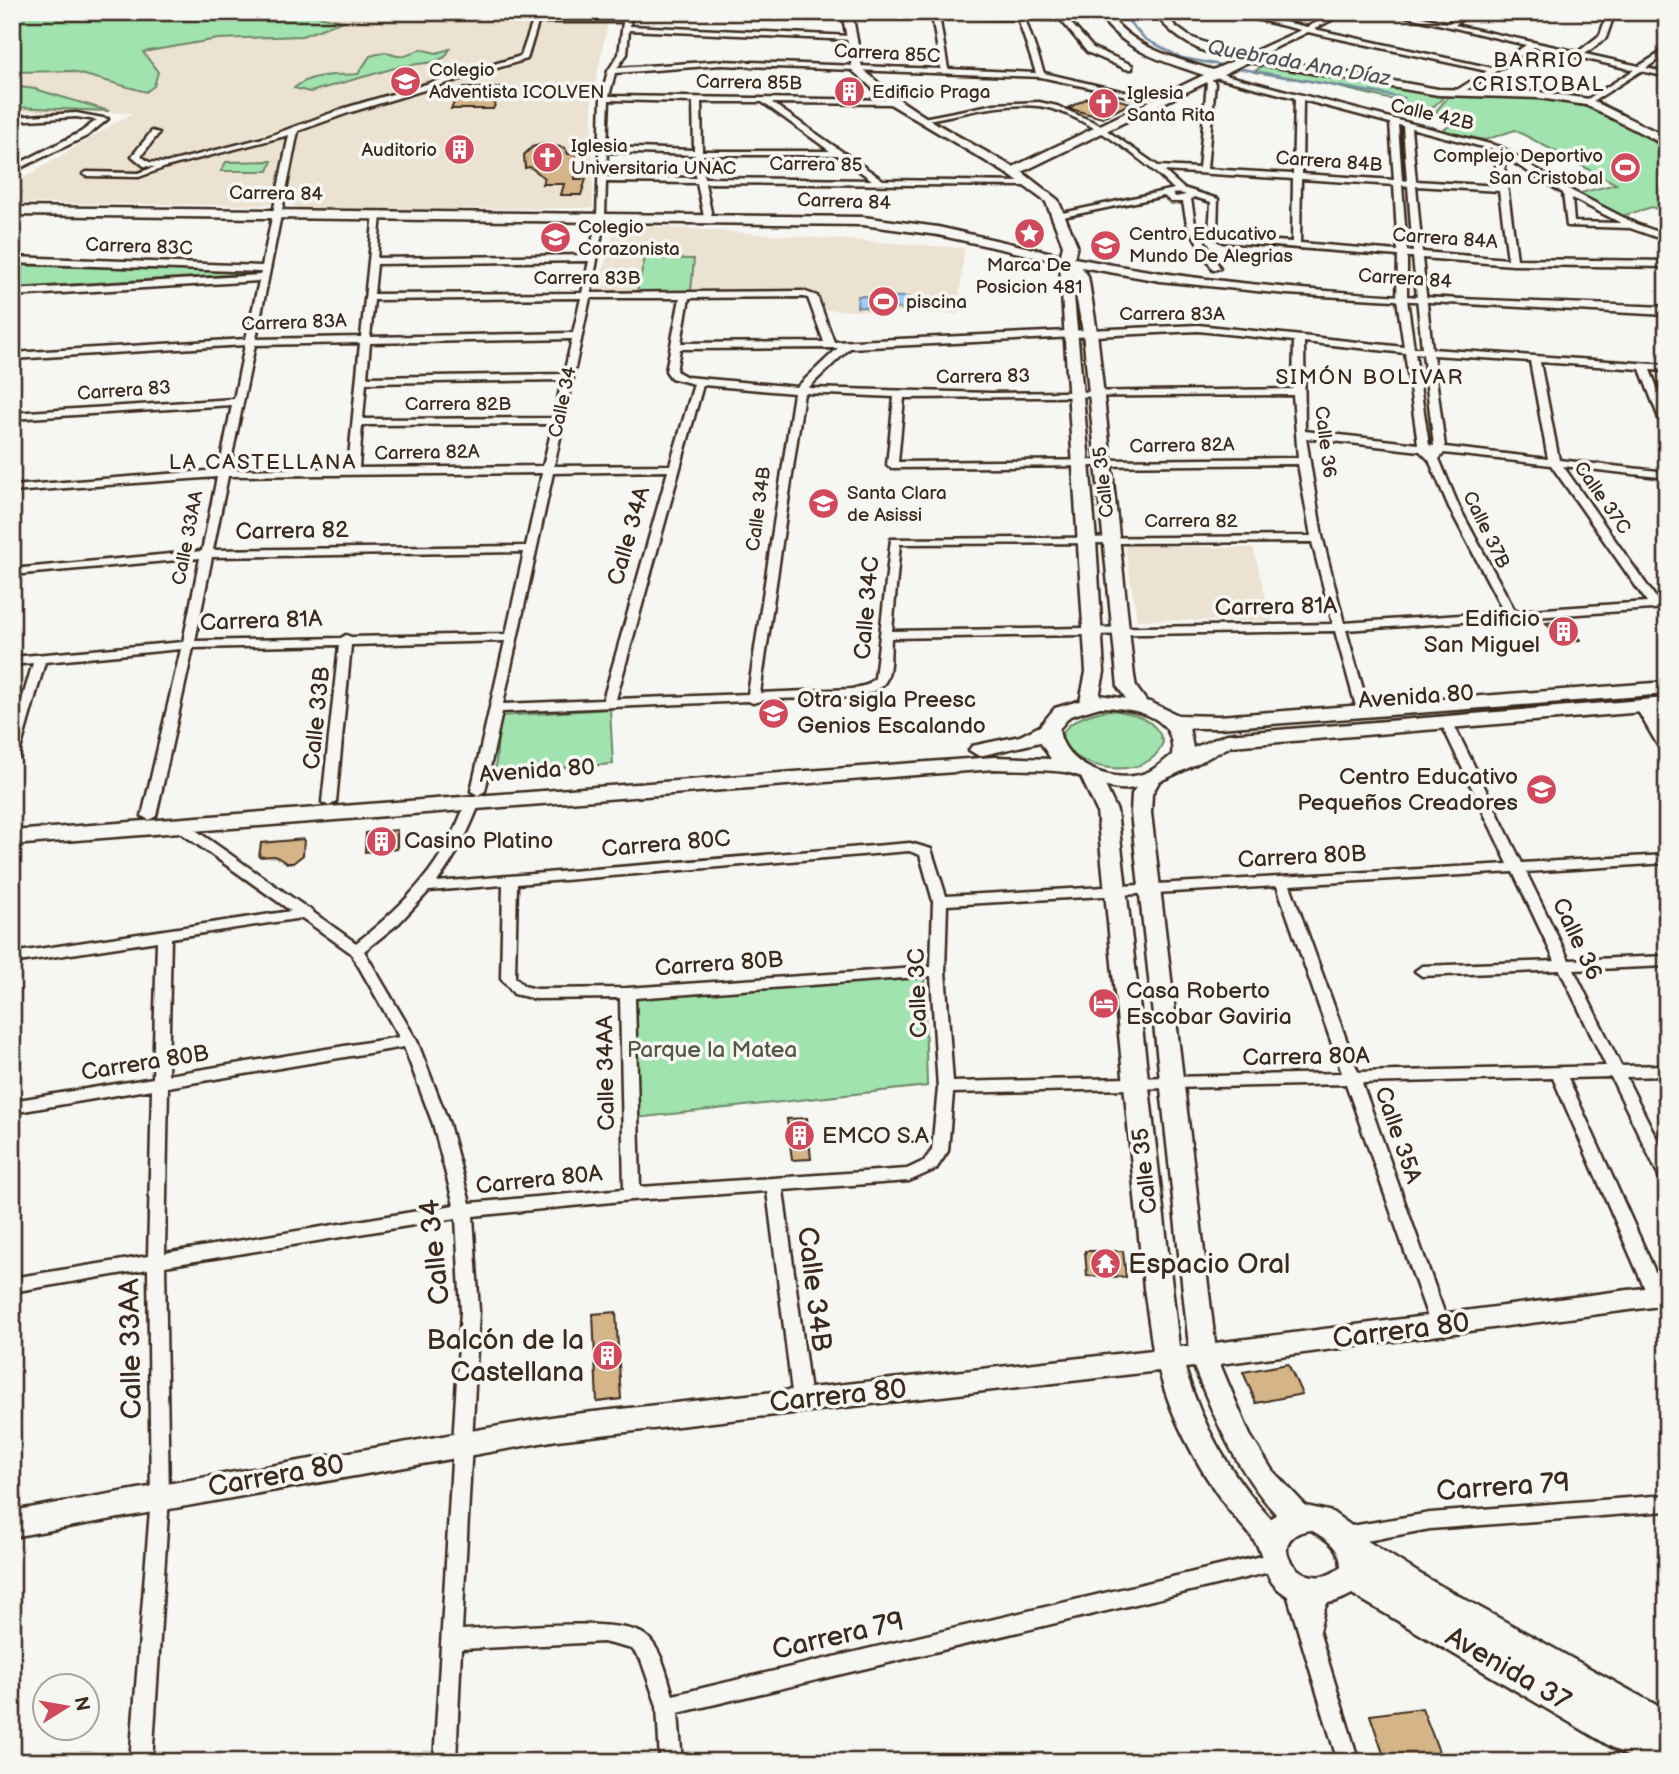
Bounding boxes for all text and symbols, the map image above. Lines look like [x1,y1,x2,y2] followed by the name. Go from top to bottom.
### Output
[1206,35,1392,91] water label: Quebrada Ana Díaz
[833,40,941,68] street label: Carrera 85C
[1472,48,1606,97] district label: BARRIO CRISTOBAL
[429,59,605,104] place label: Colegio Adventista ICOLVEN
[389,64,423,98] school or university icon: Colegio Adventista ICOLVEN
[696,71,802,95] street label: Carrera 85B
[832,75,866,109] building icon: Edificio Praga
[872,81,991,104] place label: Edificio Praga
[1127,82,1215,127] place label: Iglesia Santa Rita
[1087,87,1121,121] church icon: Iglesia Santa Rita
[1388,94,1476,136] street label: Calle 42B
[443,133,477,167] building icon: Auditorio
[571,135,736,180] place label: Iglesia Universitaria UNAC
[362,139,437,162] place label: Auditorio
[531,140,565,174] church icon: Iglesia Universitaria UNAC
[1433,145,1603,190] place label: Complejo Deportivo San Cristobal
[1275,147,1383,177] street label: Carrera 84B
[1609,150,1643,184] sports icon: Complejo Deportivo San Cristobal
[769,153,863,177] street label: Carrera 85
[229,182,324,206] street label: Carrera 84
[797,189,892,215] street label: Carrera 84
[578,216,680,261] place label: Colegio Corazonista
[1012,217,1046,251] place icon: Marca De Posicion 481
[538,221,572,255] school or university icon: Colegio Corazonista
[1129,223,1293,268] place label: Centro Educativo Mundo De Alegrias
[1392,224,1499,254] street label: Carrera 84A
[1089,228,1123,262] school or university icon: Centro Educativo Mundo De Alegrias
[85,234,193,260] street label: Carrera 83C
[975,254,1083,299] place label: Marca De Posicion 481
[1357,264,1453,294] street label: Carrera 84
[533,267,641,290] street label: Carrera 83B
[866,285,900,319] sports icon: piscina
[906,291,967,314] place label: piscina
[1119,303,1225,326] street label: Carrera 83A
[241,310,348,336] street label: Carrera 83A
[544,364,582,440] street label: Calle 34
[936,365,1030,389] street label: Carrera 83
[1275,365,1465,390] district label: SIMÓN BOLIVAR
[76,376,172,406] street label: Carrera 83
[405,393,511,416] street label: Carrera 82B
[1309,405,1341,479] street label: Calle 36
[1129,434,1235,458] street label: Carrera 82A
[374,441,480,465] street label: Carrera 82A
[1089,445,1119,519] street label: Calle 35
[169,450,357,475] district label: LA CASTELLANA
[1569,457,1635,539] street label: Calle 37C
[742,465,776,553] street label: Calle 34B
[602,482,657,589] street label: Calle 34A
[847,482,947,527] place label: Santa Clara de Asissi
[807,487,841,521] school or university icon: Santa Clara de Asissi
[1457,488,1515,572] street label: Calle 37B
[168,489,208,587] street label: Calle 33AA
[1144,510,1239,533] street label: Carrera 82
[235,516,349,546] street label: Carrera 82
[849,555,885,661] street label: Calle 34C
[1214,592,1338,622] street label: Carrera 81A
[199,605,324,637] street label: Carrera 81A
[1424,605,1540,659] place label: Edificio San Miguel
[1546,615,1580,649] building icon: Edificio San Miguel
[298,665,336,771] street label: Calle 33B
[1357,679,1475,715] street label: Avenida 80
[797,686,986,740] place label: Otra sigla Preesc Genios Escalando
[757,696,791,730] school or university icon: Otra sigla Preesc Genios Escalando
[478,753,596,789] street label: Avenida 80
[1297,763,1518,817] place label: Centro Educativo Pequeños Creadores
[1524,773,1558,807] school or university icon: Centro Educativo Pequeños Creadores
[364,824,398,858] building icon: Casino Platino
[600,824,732,864] street label: Carrera 80C
[404,827,553,855] place label: Casino Platino
[1237,840,1367,874] street label: Carrera 80B
[1546,893,1608,985] street label: Calle 36
[654,946,785,982] street label: Carrera 80B
[902,948,934,1038] street label: Calle 3C
[1126,977,1292,1031] place label: Casa Roberto Escobar Gaviria
[1086,987,1120,1021] hotel icon: Casa Roberto Escobar Gaviria
[591,1014,621,1131] street label: Calle 34AA
[627,1036,797,1064] park label: Parque la Matea
[79,1039,211,1087] street label: Carrera 80B
[1242,1042,1371,1072] street label: Carrera 80A
[1368,1083,1428,1188] street label: Calle 35A
[782,1119,816,1153] building icon: EMCO S.A
[822,1122,930,1150] place label: EMCO S.A
[1127,1126,1163,1216] street label: Calle 35
[474,1159,605,1201] street label: Carrera 80A
[413,1197,457,1307] street label: Calle 34
[790,1225,838,1353] street label: Calle 34B
[1088,1247,1122,1281] temple icon: Espacio Oral
[1128,1248,1290,1281] place label: Espacio Oral
[113,1277,149,1420] street label: Calle 33AA
[1331,1306,1471,1356] street label: Carrera 80
[427,1324,584,1389] place label: Balcón de la Castellana
[590,1339,624,1373] building icon: Balcón de la Castellana
[768,1372,908,1420] street label: Carrera 80
[205,1448,347,1504] street label: Carrera 80
[1435,1466,1571,1508] street label: Carrera 79
[769,1605,907,1667] street label: Carrera 79
[1440,1620,1577,1718] street label: Avenida 37
[32,1672,102,1742] north arrow
[69,1695,94,1713] text: N

